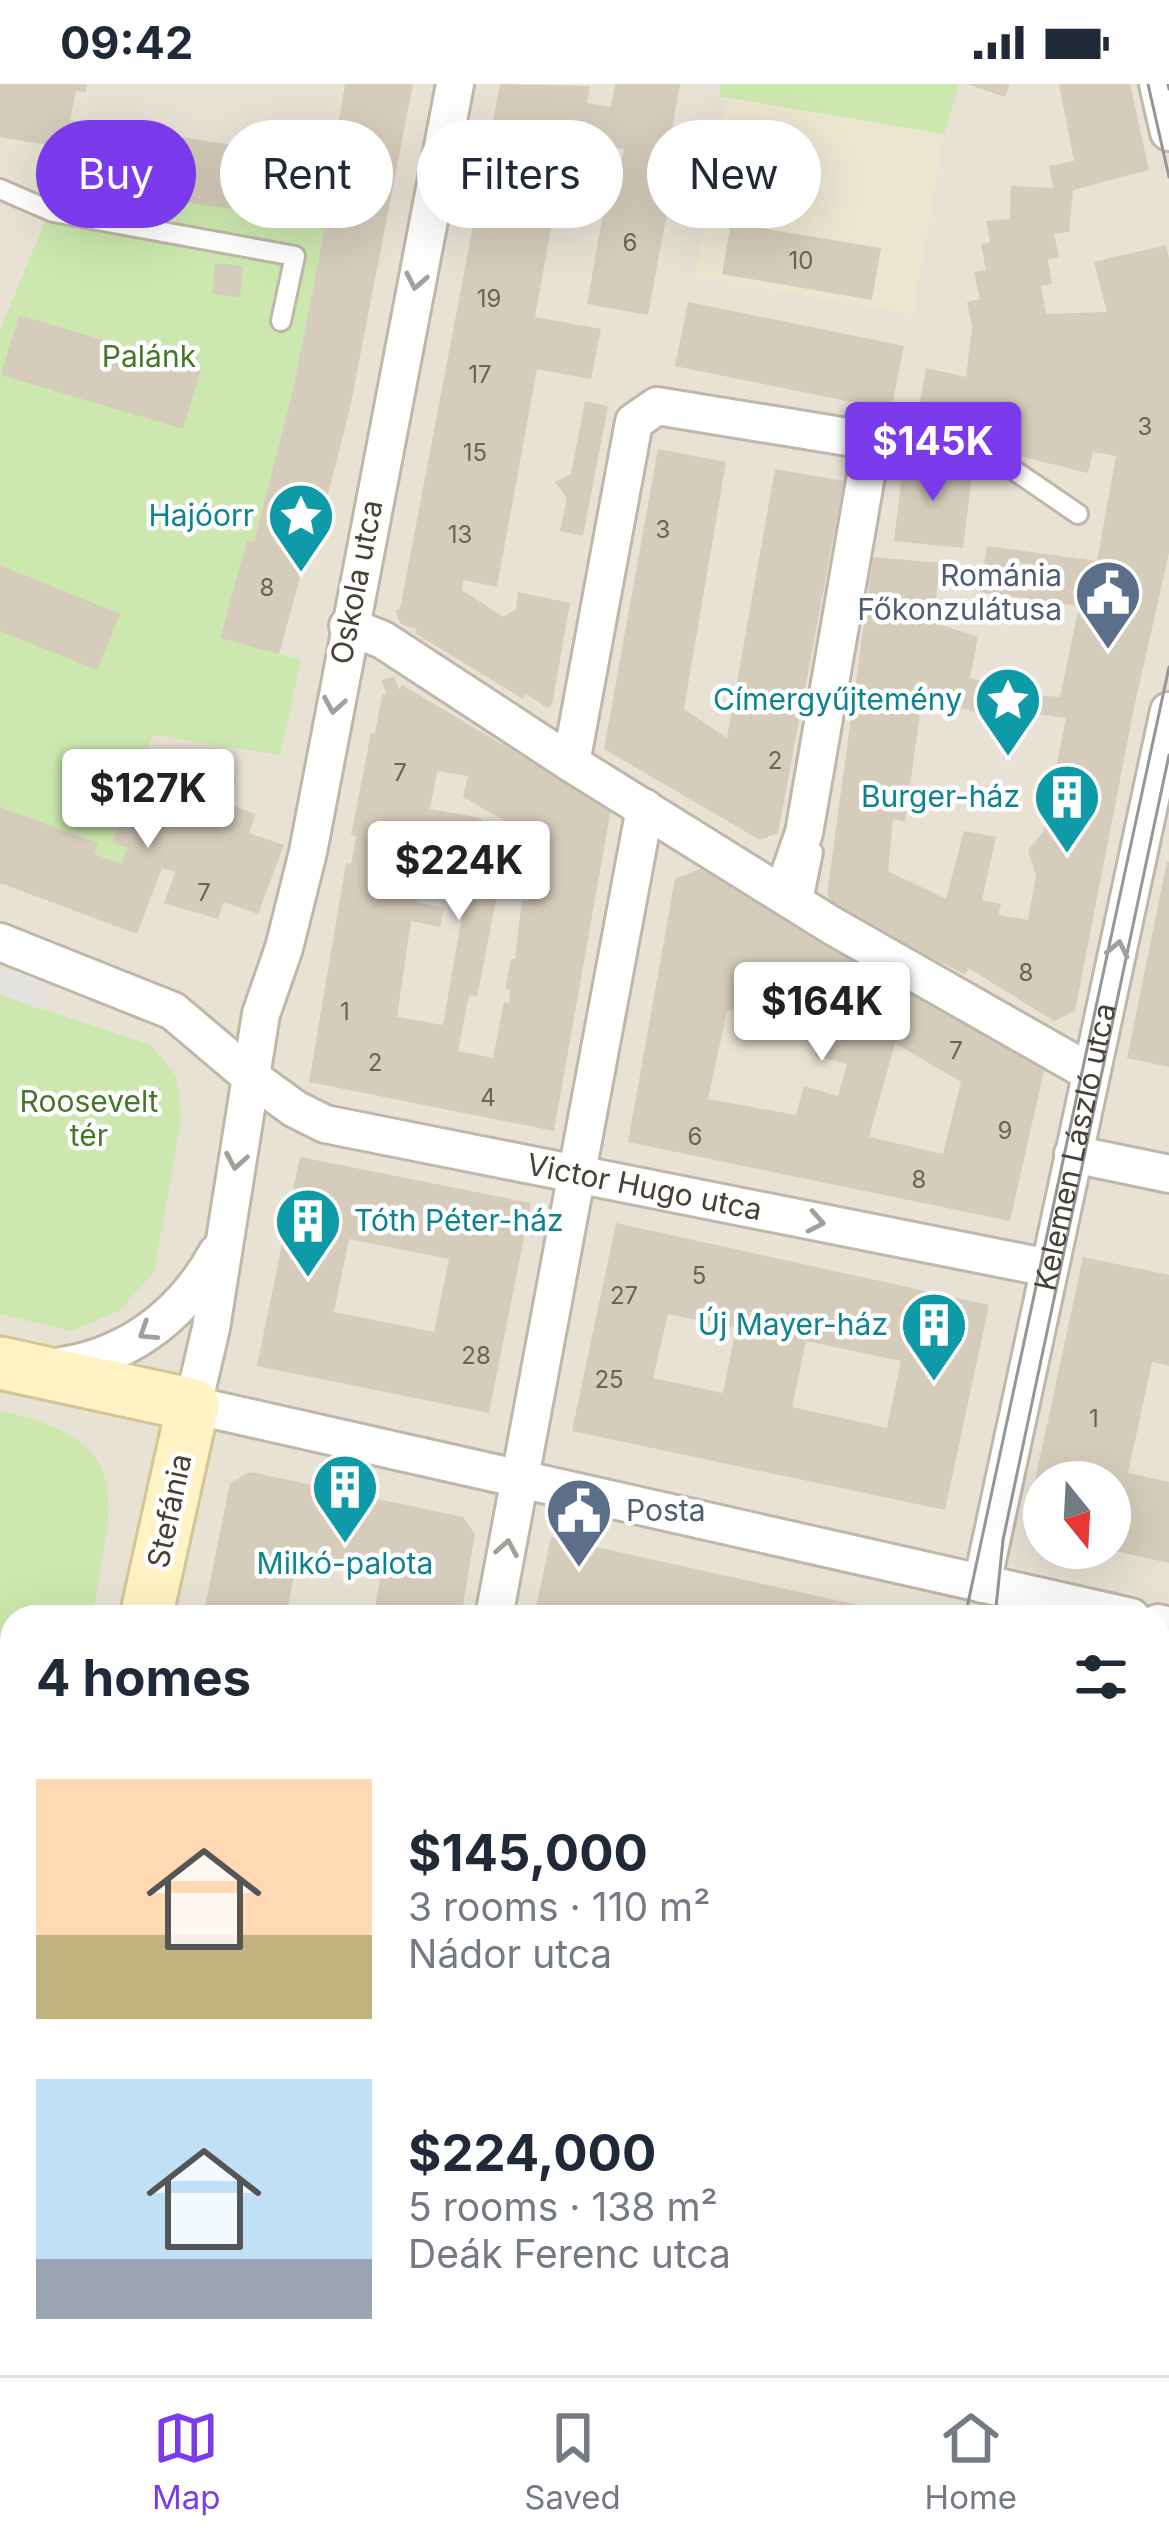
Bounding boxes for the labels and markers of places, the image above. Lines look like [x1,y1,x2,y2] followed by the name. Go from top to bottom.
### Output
[849,402,1017,504] pin: $145K
[266,481,336,575] place icon: Hajóorr
[149,497,254,533] place label: Hajóorr
[857,557,1062,627] place label: Románia Főkonzulátusa
[1073,558,1143,652] public building icon: Románia Főkonzulátusa
[973,665,1043,759] place icon: Címergyűjtemény
[713,681,962,717] place label: Címergyűjtemény
[64,749,232,851] pin: $127K
[1032,762,1102,856] building icon: Burger-ház
[861,778,1020,814] place label: Burger-ház
[375,821,543,923] pin: $224K
[738,962,906,1064] pin: $164K
[273,1186,343,1280] building icon: Tóth Péter-ház
[354,1202,564,1238] place label: Tóth Péter-ház
[899,1290,969,1384] building icon: Új Mayer-ház
[698,1306,888,1342] place label: Új Mayer-ház
[310,1452,380,1546] building icon: Milkó-palota
[544,1476,614,1570] public building icon: Posta
[626,1492,706,1528] place label: Posta
[257,1545,433,1581] place label: Milkó-palota

